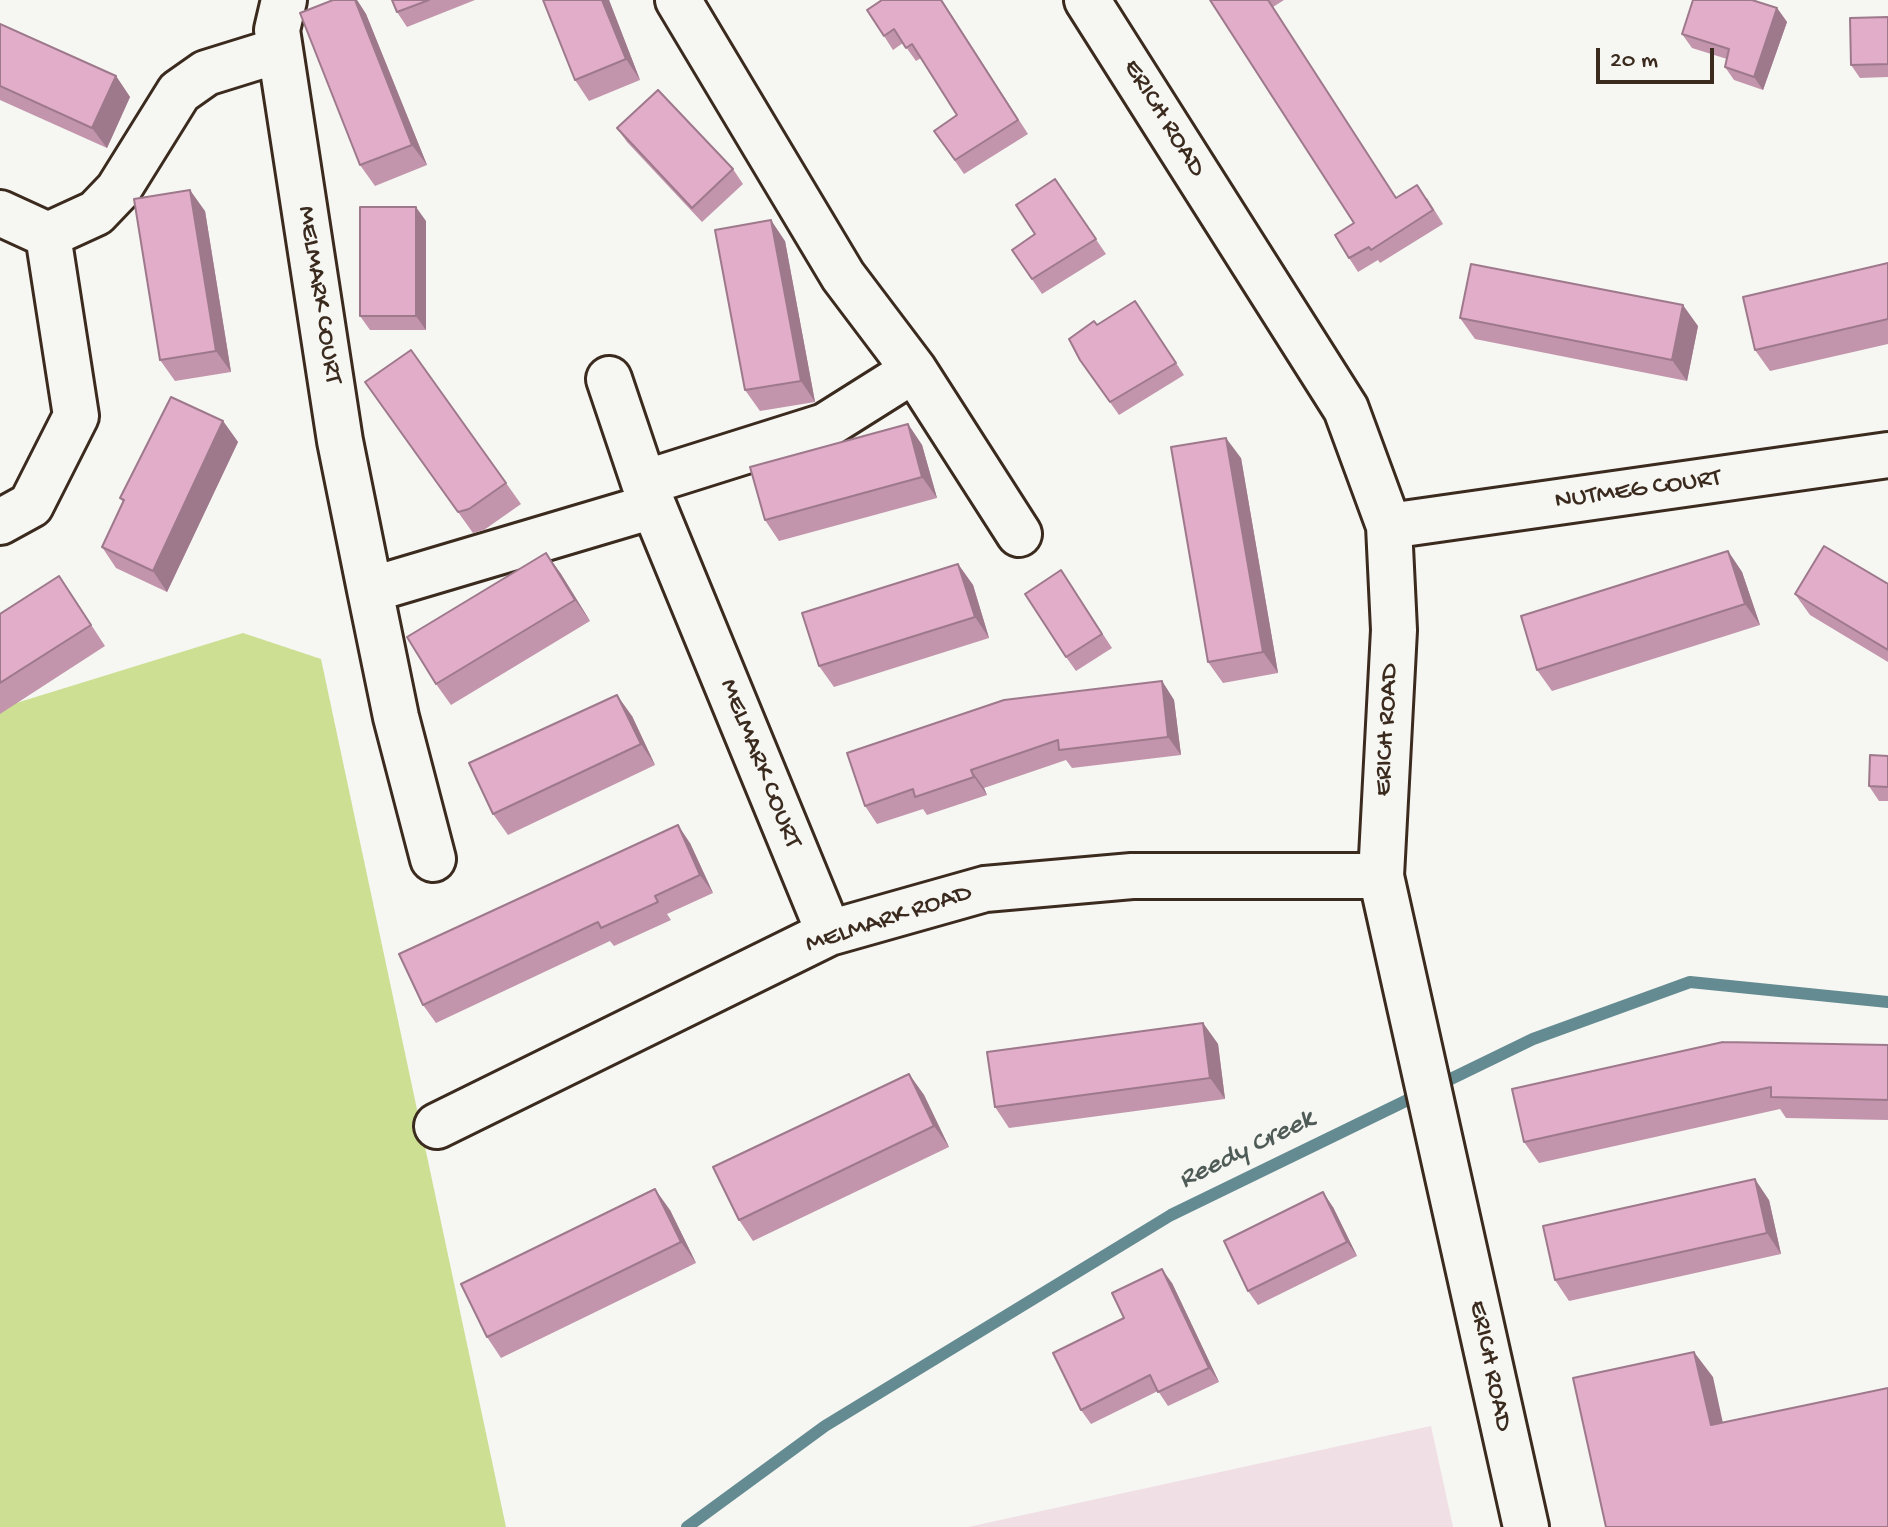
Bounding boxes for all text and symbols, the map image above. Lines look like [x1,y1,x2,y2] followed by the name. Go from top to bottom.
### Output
[1600,32,1718,82] scale bar
[1610,47,1658,76] text: 20 m
[1115,54,1211,184] street label: ERICH ROAD
[289,204,347,386] street label: MELMARK COURT
[1553,464,1723,518] street label: NUTMEG COURT
[1369,663,1407,797] street label: ERICH ROAD
[711,675,807,853] street label: MELMARK COURT
[802,878,976,962] street label: MELMARK ROAD
[1174,1104,1320,1198] water label: Reedy Creek
[1460,1298,1518,1434] street label: ERICH ROAD

